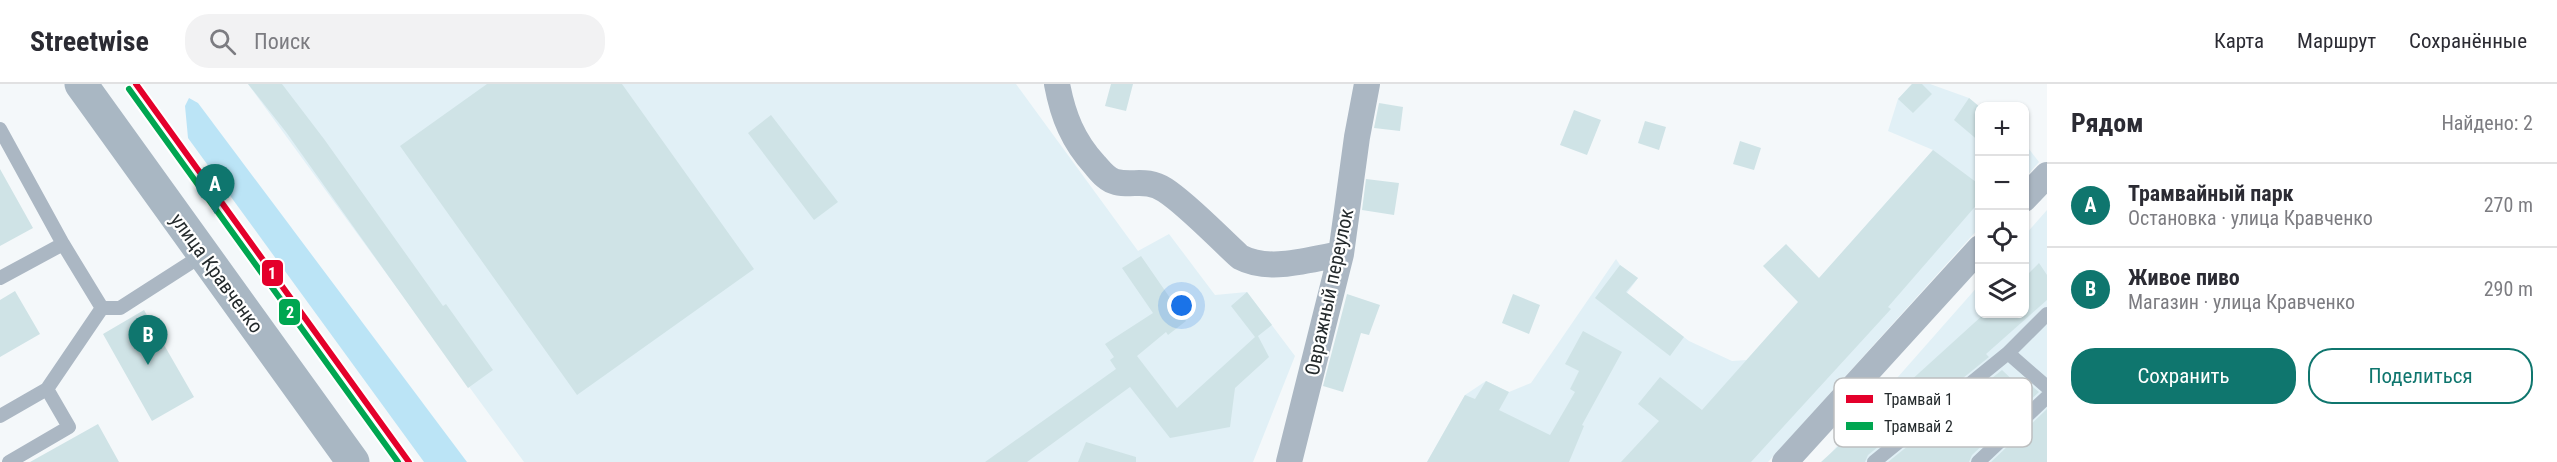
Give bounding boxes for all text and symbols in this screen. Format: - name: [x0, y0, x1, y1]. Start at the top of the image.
- search box: [185, 14, 605, 68]
- text: Streetwise: [30, 25, 149, 58]
- icon: search: [206, 25, 239, 58]
- text: Поиск: [254, 29, 311, 54]
- text: Карта: [2214, 29, 2264, 53]
- text: Маршрут: [2297, 29, 2376, 53]
- text: Сохранённые: [2409, 29, 2527, 53]
- map controls: [1975, 102, 2029, 318]
- button: +: [1975, 102, 2029, 156]
- text: Рядом: [2071, 108, 2143, 138]
- text: Найдено: 2: [2441, 111, 2533, 135]
- button: −: [1975, 156, 2029, 210]
- pin: A: [196, 164, 234, 214]
- text: Трамвайный парк: [2128, 181, 2294, 206]
- text: A: [2085, 193, 2096, 217]
- text: 270 m: [2484, 193, 2533, 217]
- street label: Овражный переулок: [1300, 206, 1358, 378]
- text: Остановка · улица Кравченко: [2128, 206, 2373, 230]
- street label: улица Кравченко: [166, 208, 268, 338]
- button: locate: [1975, 210, 2029, 264]
- line badge: 1: [261, 259, 284, 287]
- text: 1: [268, 264, 276, 283]
- button: layers: [1975, 264, 2029, 318]
- text: Живое пиво: [2128, 265, 2240, 290]
- text: B: [2085, 277, 2096, 301]
- text: 290 m: [2484, 277, 2533, 301]
- text: Магазин · улица Кравченко: [2128, 290, 2355, 314]
- your location: [1167, 291, 1196, 320]
- line badge: 2: [278, 298, 301, 326]
- text: 2: [286, 303, 294, 322]
- pin: B: [128, 316, 168, 365]
- button: Сохранить: [2071, 348, 2296, 404]
- button: Поделиться: [2308, 348, 2533, 404]
- legend: [1834, 378, 2032, 447]
- text: Трамвай 1: [1884, 390, 1953, 409]
- text: Трамвай 2: [1884, 417, 1953, 436]

